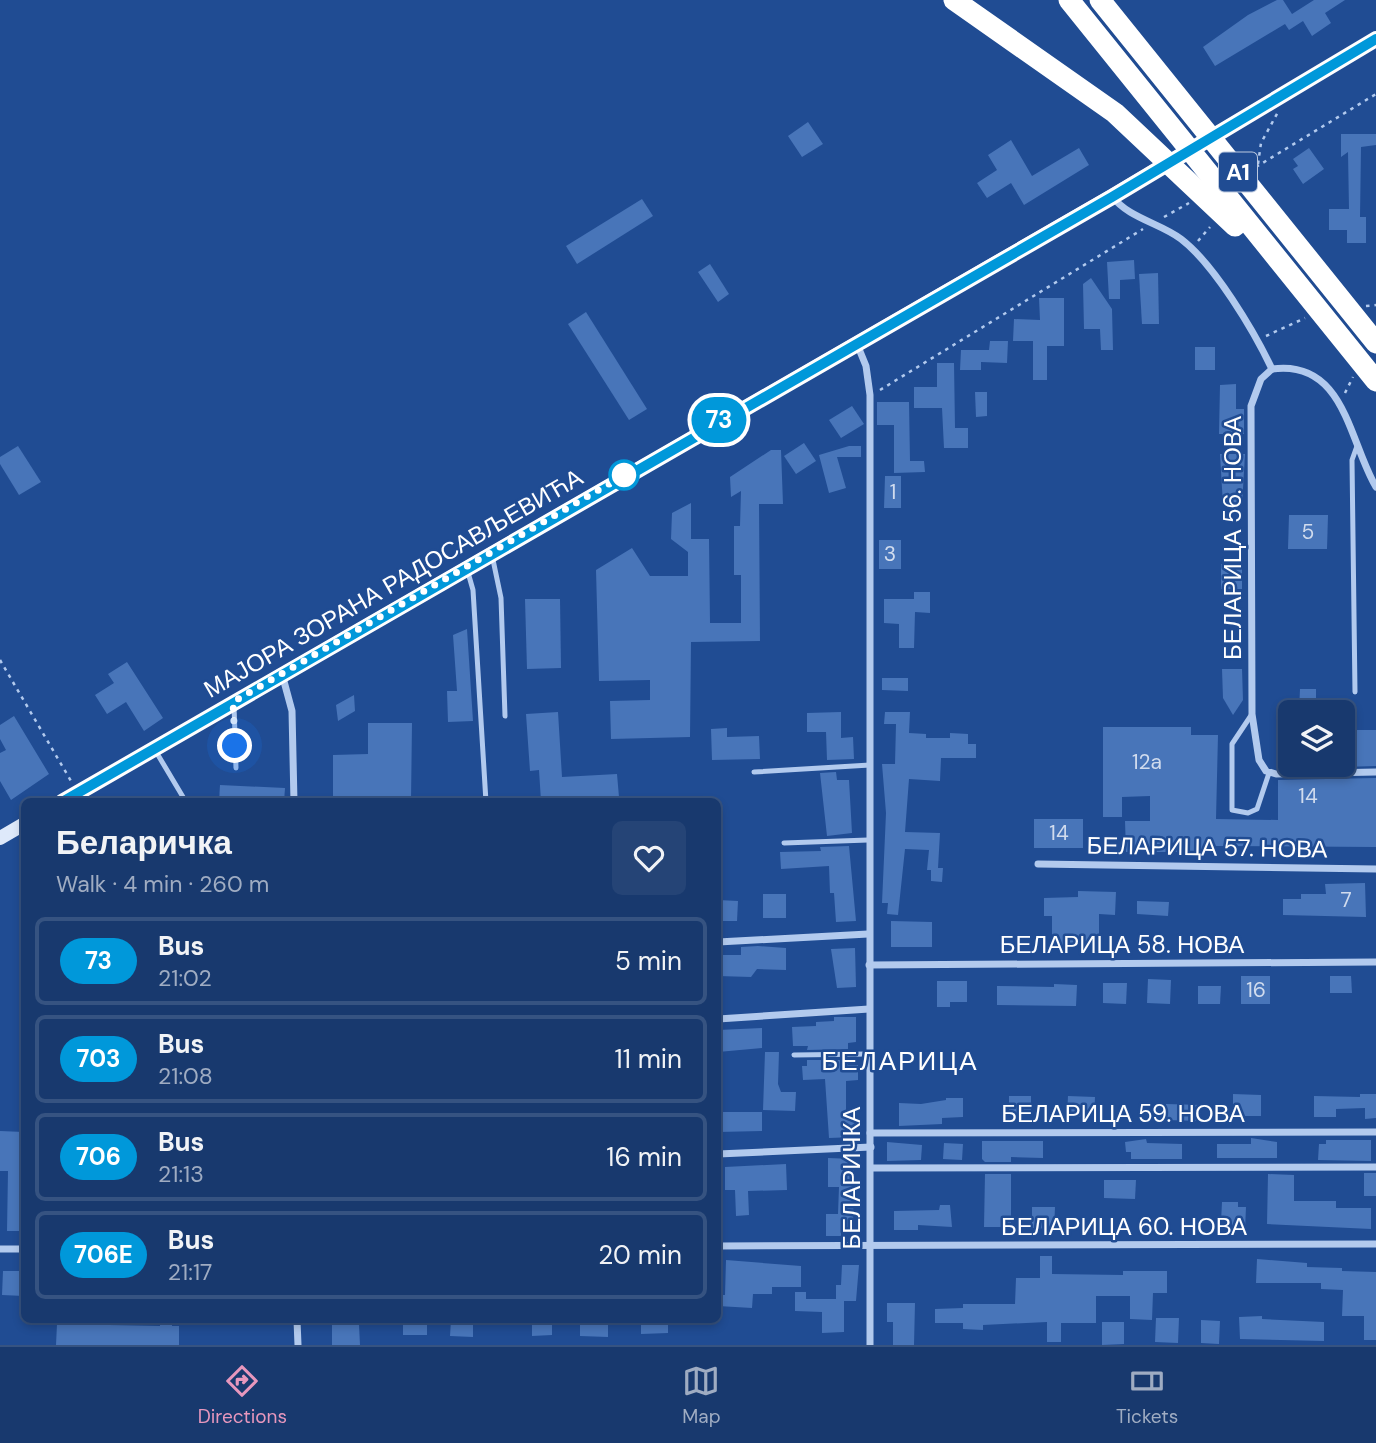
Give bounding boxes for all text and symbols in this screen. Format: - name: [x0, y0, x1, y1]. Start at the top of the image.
- road number: A1: [1219, 153, 1257, 192]
- line badge: 73: [688, 397, 750, 443]
- text: 73: [705, 404, 733, 435]
- street label: БЕЛАРИЦА 56. НОВА: [1217, 416, 1248, 660]
- unlabelled marker: [609, 460, 639, 490]
- street label: МАЈОРА ЗОРАНА РАДОСАВЉЕВИЋА: [198, 461, 588, 705]
- house number: 1: [890, 478, 896, 506]
- house number: 5: [1302, 518, 1314, 546]
- house number: 3: [884, 540, 896, 568]
- map controls: [1278, 700, 1355, 777]
- button: layers: [1278, 700, 1355, 777]
- your location: [217, 728, 252, 763]
- house number: 12a: [1132, 748, 1162, 776]
- house number: 14: [1298, 782, 1318, 810]
- house number: 14: [1049, 819, 1069, 847]
- text: Беларичка: [56, 821, 232, 864]
- button: heart: [612, 821, 686, 895]
- street label: БЕЛАРИЦА 57. НОВА: [1086, 829, 1328, 865]
- text: Walk · 4 min · 260 m: [56, 869, 269, 899]
- house number: 7: [1340, 886, 1352, 914]
- text: Bus: [158, 929, 204, 963]
- street label: БЕЛАРИЦА 58. НОВА: [1000, 929, 1244, 960]
- text: 5 min: [615, 944, 682, 978]
- text: 73: [85, 945, 112, 976]
- text: 21:02: [158, 963, 212, 993]
- house number: 16: [1246, 976, 1266, 1004]
- text: Bus: [158, 1027, 204, 1061]
- text: 11 min: [615, 1042, 682, 1076]
- text: 703: [76, 1043, 121, 1074]
- district label: БЕЛАРИЦА: [821, 1044, 979, 1078]
- text: 21:08: [158, 1061, 213, 1091]
- street label: БЕЛАРИЦА 59. НОВА: [1001, 1098, 1245, 1129]
- street label: БЕЛАРИЧКА: [836, 1107, 867, 1249]
- text: Bus: [158, 1125, 204, 1159]
- text: 16 min: [606, 1140, 682, 1174]
- text: 706: [76, 1141, 121, 1172]
- text: 21:13: [158, 1159, 204, 1189]
- street label: БЕЛАРИЦА 60. НОВА: [1001, 1211, 1247, 1242]
- text: Bus: [168, 1223, 214, 1257]
- text: 20 min: [598, 1238, 682, 1272]
- text: 706E: [74, 1239, 133, 1270]
- text: 21:17: [168, 1257, 212, 1287]
- tab: Directions: [198, 1362, 287, 1429]
- tab: Map: [682, 1362, 721, 1429]
- tab: Tickets: [1116, 1362, 1178, 1429]

